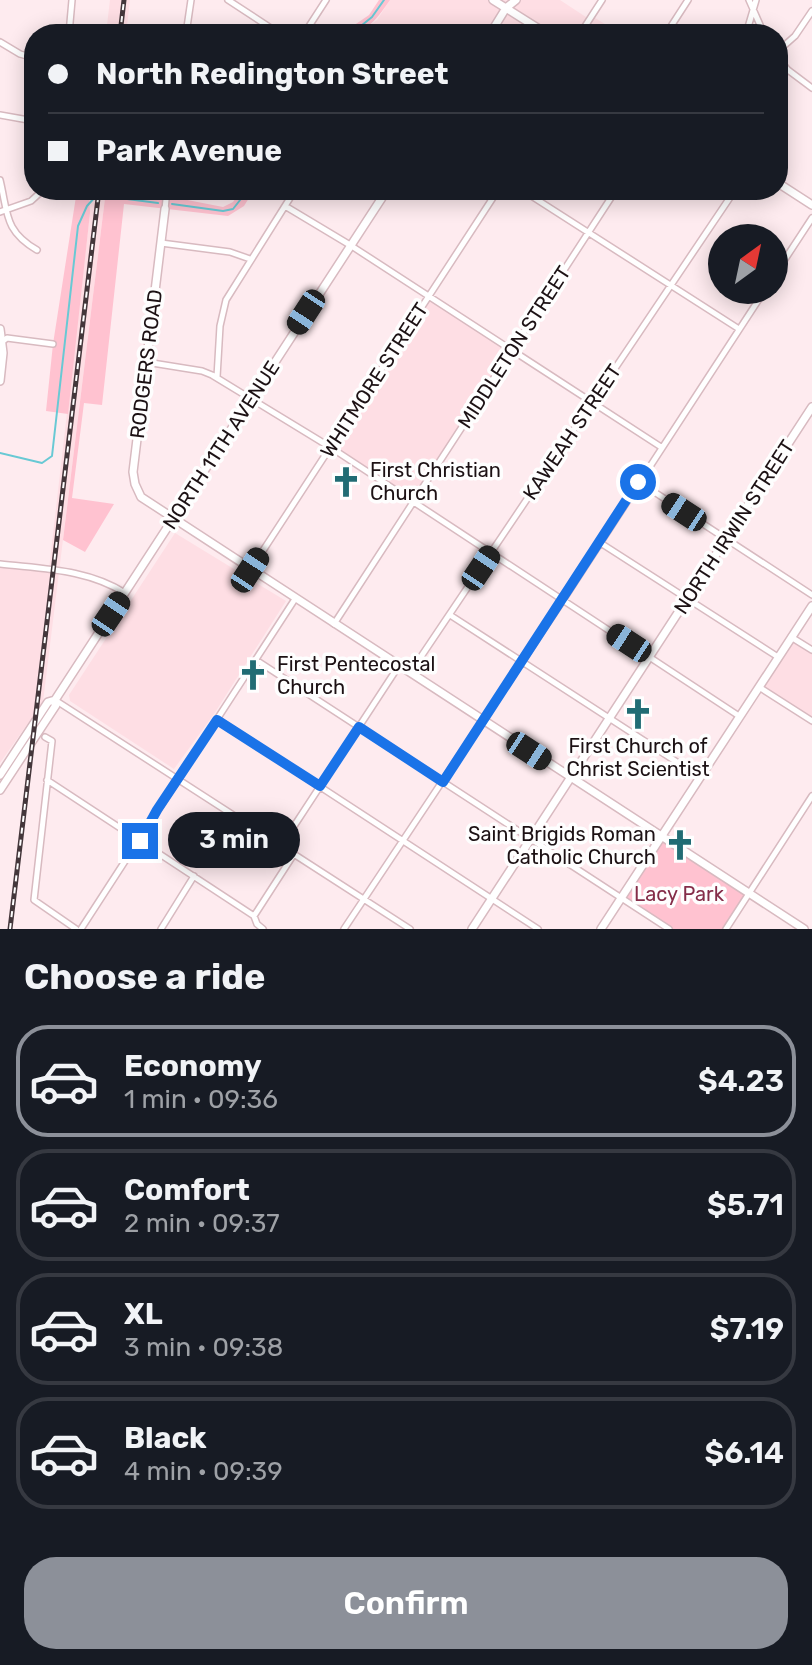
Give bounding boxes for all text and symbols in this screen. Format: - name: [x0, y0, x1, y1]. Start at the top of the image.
- text: North Redington Street: [96, 56, 449, 92]
- text: Park Avenue: [96, 133, 282, 169]
- north arrow: [708, 224, 788, 304]
- map controls: [708, 224, 788, 304]
- street label: MIDDLETON STREET: [453, 261, 576, 433]
- car: [283, 285, 329, 339]
- street label: RODGERS ROAD: [125, 288, 167, 440]
- street label: WHITMORE STREET: [315, 298, 433, 462]
- street label: NORTH 11TH AVENUE: [158, 356, 284, 534]
- street label: KAWEAH STREET: [518, 359, 626, 504]
- street label: NORTH IRWIN STREET: [669, 435, 799, 618]
- place label: First Christian Church: [370, 458, 501, 505]
- route start: [620, 464, 656, 500]
- church icon: First Christian Church: [329, 465, 363, 499]
- car: [657, 489, 711, 535]
- car: [458, 541, 504, 595]
- car: [227, 543, 273, 597]
- car: [88, 587, 134, 641]
- car: [602, 620, 656, 666]
- place label: First Pentecostal Church: [277, 652, 435, 699]
- church icon: First Pentecostal Church: [236, 658, 270, 692]
- church icon: First Church of Christ Scientist: [621, 697, 655, 731]
- car: [502, 728, 556, 774]
- place label: First Church of Christ Scientist: [566, 734, 710, 781]
- callout: 3 min: [168, 813, 300, 869]
- place label: Saint Brigids Roman Catholic Church: [468, 822, 656, 869]
- route end: [122, 823, 158, 859]
- text: 3 min: [199, 824, 269, 855]
- church icon: Saint Brigids Roman Catholic Church: [663, 828, 697, 862]
- park label: Lacy Park: [634, 882, 725, 906]
- text: Choose a ride: [24, 955, 265, 998]
- icon: car: [28, 1045, 100, 1117]
- text: Economy: [124, 1048, 262, 1084]
- text: $4.23: [698, 1063, 784, 1099]
- text: 1 min · 09:36: [124, 1084, 278, 1115]
- icon: car: [28, 1169, 100, 1241]
- text: Comfort: [124, 1172, 250, 1208]
- text: $5.71: [707, 1187, 784, 1223]
- text: 2 min · 09:37: [124, 1208, 280, 1239]
- icon: car: [28, 1293, 100, 1365]
- text: XL: [124, 1296, 163, 1332]
- text: $7.19: [710, 1311, 784, 1347]
- text: 3 min · 09:38: [124, 1332, 283, 1363]
- icon: car: [28, 1417, 100, 1489]
- text: Black: [124, 1420, 207, 1456]
- text: $6.14: [705, 1435, 784, 1471]
- text: 4 min · 09:39: [124, 1456, 283, 1487]
- button: Confirm: [24, 1557, 788, 1649]

